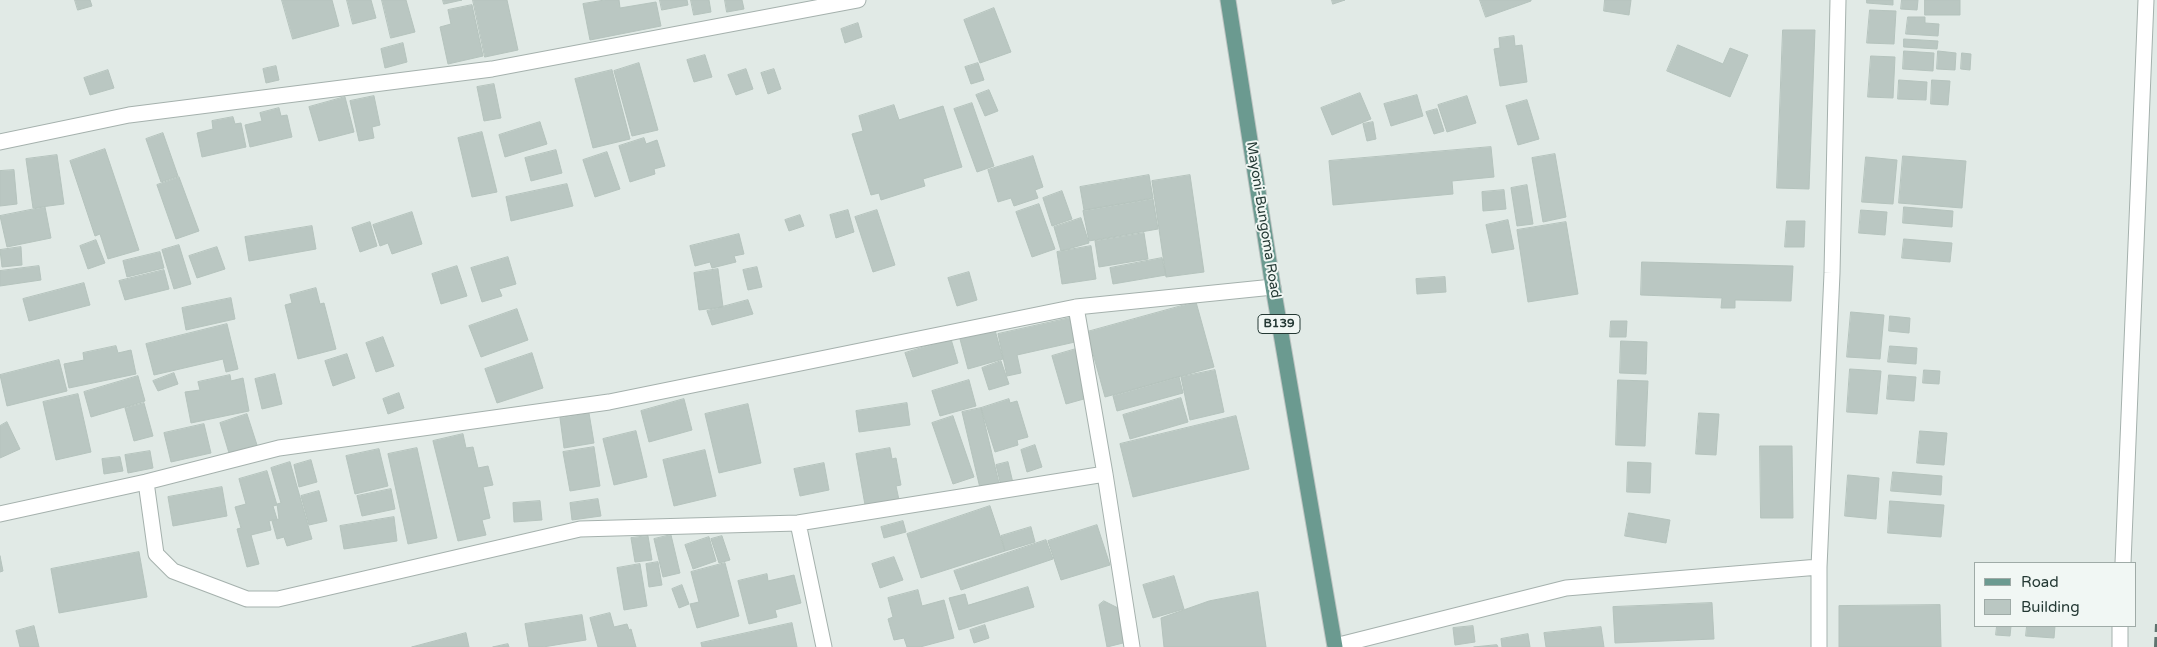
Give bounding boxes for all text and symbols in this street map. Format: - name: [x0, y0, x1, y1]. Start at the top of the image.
- street label: Mayoni-Bungoma Road: [1242, 140, 1284, 300]
- road number: B139: [1258, 314, 1300, 334]
- legend: [1974, 562, 2137, 627]
- text: Road: [2021, 573, 2059, 591]
- text: Building: [2021, 598, 2080, 616]

